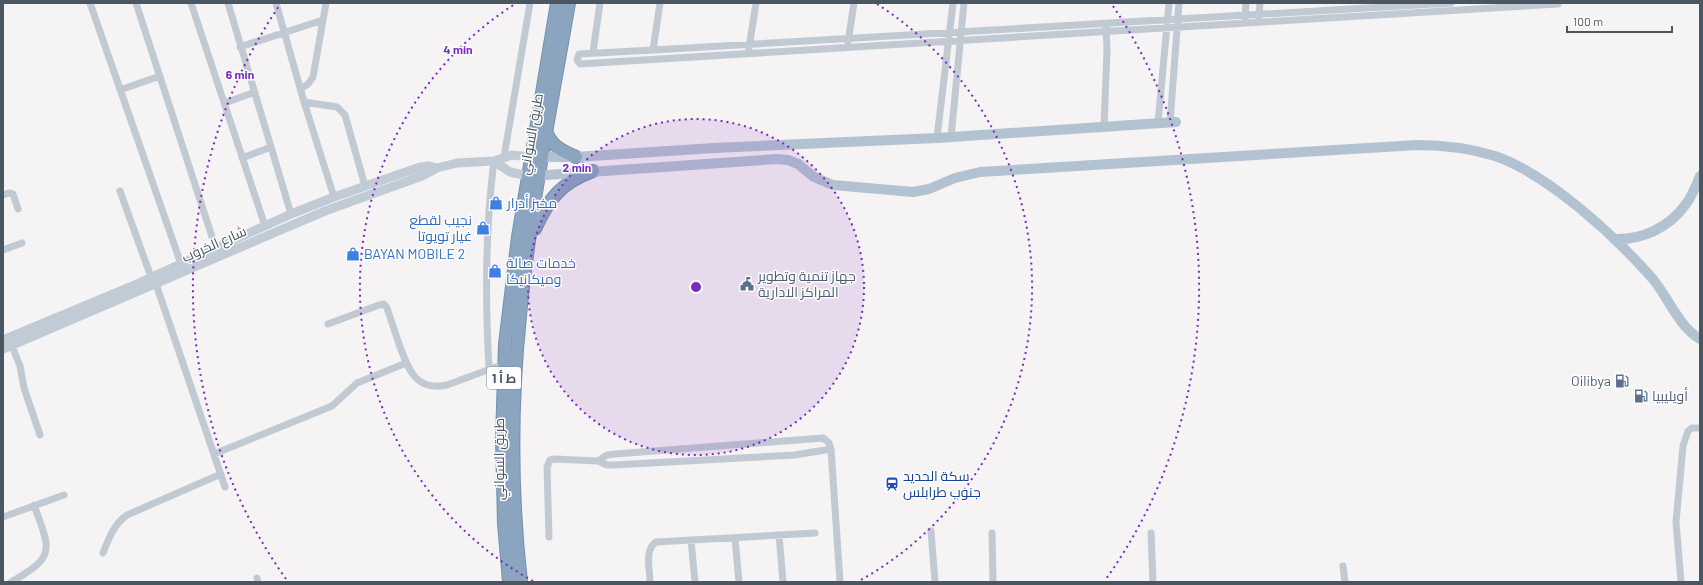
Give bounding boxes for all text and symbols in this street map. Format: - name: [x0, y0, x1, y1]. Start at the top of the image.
- scale bar: [1567, 8, 1672, 34]
- text: 100 m: [1573, 14, 1603, 28]
- text: 4 min: [443, 42, 473, 56]
- text: 6 min: [226, 67, 254, 81]
- street label: طريق السواني: [515, 92, 550, 177]
- text: 2 min: [563, 160, 591, 174]
- place label: مخبز أدرار: [506, 194, 557, 211]
- shop icon: مخبز أدرار: [488, 195, 504, 211]
- place label: نجيب لقطع غيار تويوتا: [409, 211, 472, 244]
- shop icon: نجيب لقطع غيار تويوتا: [475, 220, 491, 236]
- street label: شارع الخروب: [179, 222, 249, 266]
- place label: BAYAN MOBILE 2: [364, 245, 465, 262]
- shop icon: BAYAN MOBILE 2: [345, 246, 361, 262]
- place label: خدمات صالة وميكانيكا: [506, 254, 576, 287]
- shop icon: خدمات صالة وميكانيكا: [487, 263, 503, 279]
- place label: جهاز تنمية وتطوير المراكز الادارية: [757, 267, 856, 300]
- public building icon: جهاز تنمية وتطوير المراكز الادارية: [739, 276, 755, 292]
- centre of rings: [689, 280, 703, 294]
- road number: ط أ 1: [487, 367, 521, 389]
- place label: Oilibya: [1571, 372, 1611, 389]
- fuel station icon: Oilibya: [1614, 373, 1630, 389]
- place label: أويليبيا: [1652, 387, 1688, 404]
- fuel station icon: أويليبيا: [1633, 388, 1649, 404]
- street label: طريق السواني: [490, 418, 511, 500]
- place label: سكة الحديد جنوب طرابلس: [903, 467, 981, 500]
- station icon: سكة الحديد جنوب طرابلس: [884, 476, 900, 492]

